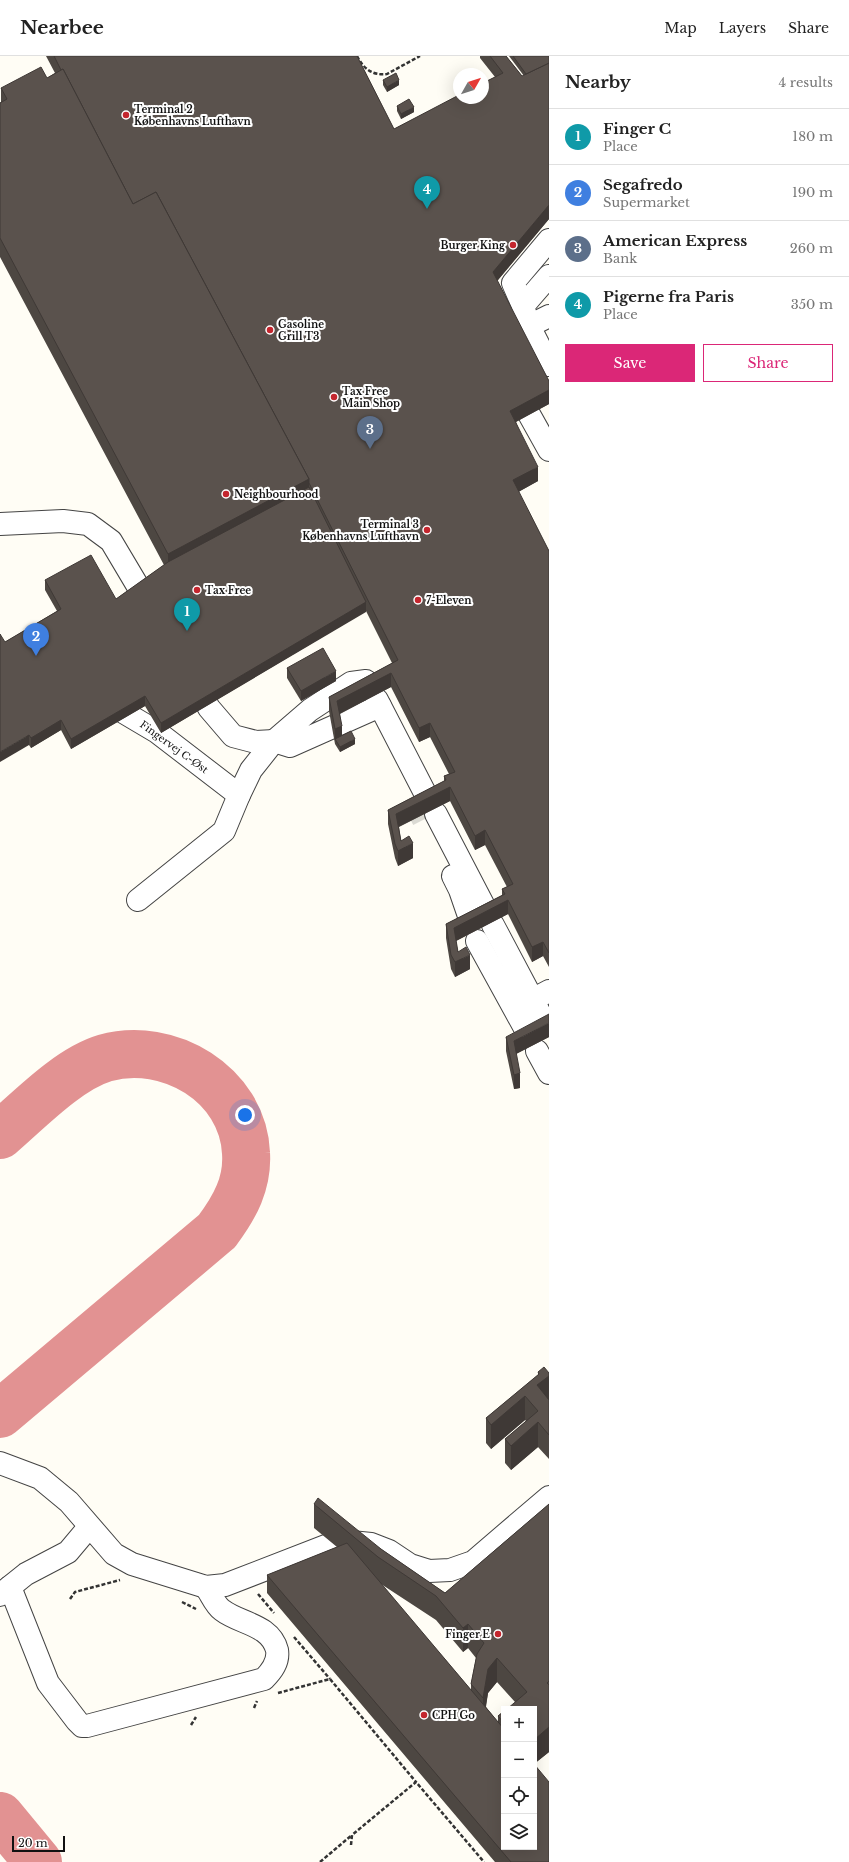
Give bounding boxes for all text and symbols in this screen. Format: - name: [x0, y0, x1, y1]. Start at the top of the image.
- text: Nearbee: [20, 16, 104, 39]
- text: Map: [664, 19, 697, 37]
- text: Layers: [719, 19, 766, 37]
- text: Share: [788, 19, 829, 37]
- north arrow: [453, 68, 489, 104]
- text: Nearby: [565, 72, 631, 93]
- text: 4 results: [779, 74, 833, 91]
- place label: Terminal 2 Københavns Lufthavn: [134, 103, 252, 128]
- marker: Terminal 2 Københavns Lufthavn: [121, 110, 131, 120]
- text: Finger C: [603, 119, 671, 138]
- text: 1: [575, 128, 581, 145]
- text: 180 m: [792, 128, 833, 145]
- text: Place: [603, 138, 638, 155]
- text: Segafredo: [603, 175, 683, 194]
- pin: 4: [414, 176, 440, 209]
- text: 2: [574, 184, 582, 201]
- text: 190 m: [792, 184, 833, 201]
- text: Supermarket: [603, 194, 690, 211]
- text: American Express: [603, 231, 747, 250]
- place label: Burger King: [440, 239, 506, 252]
- marker: Burger King: [508, 240, 518, 250]
- text: 3: [574, 240, 582, 257]
- text: 260 m: [790, 240, 833, 257]
- text: Bank: [603, 250, 637, 267]
- text: Pigerne fra Paris: [603, 287, 734, 306]
- text: 4: [574, 296, 582, 313]
- text: 350 m: [791, 296, 833, 313]
- text: Place: [603, 306, 638, 323]
- place label: Gasoline Grill T3: [278, 318, 324, 343]
- marker: Gasoline Grill T3: [265, 325, 275, 335]
- button: Save: [565, 344, 695, 382]
- button: Share: [703, 344, 833, 382]
- place label: Tax Free Main Shop: [342, 385, 400, 410]
- marker: Tax Free Main Shop: [329, 392, 339, 402]
- pin: 3: [357, 416, 383, 449]
- place label: Neighbourhood: [234, 488, 319, 501]
- marker: Neighbourhood: [221, 489, 231, 499]
- place label: Terminal 3 Københavns Lufthavn: [302, 518, 420, 543]
- marker: Terminal 3 Københavns Lufthavn: [422, 525, 432, 535]
- place label: Tax Free: [205, 584, 251, 597]
- marker: Tax Free: [192, 585, 202, 595]
- place label: 7-Eleven: [426, 594, 472, 607]
- marker: 7-Eleven: [413, 595, 423, 605]
- pin: 1: [174, 598, 200, 631]
- pin: 2: [23, 623, 49, 656]
- street label: Fingervej C-Øst: [137, 718, 211, 776]
- your location: [235, 1105, 255, 1125]
- place label: Finger E: [445, 1628, 490, 1641]
- marker: Finger E: [493, 1629, 503, 1639]
- map controls: [501, 1706, 537, 1850]
- button: +: [501, 1706, 537, 1742]
- place label: CPH Go: [432, 1709, 475, 1722]
- marker: CPH Go: [419, 1710, 429, 1720]
- button: −: [501, 1742, 537, 1778]
- button: locate: [501, 1778, 537, 1814]
- button: layers: [501, 1814, 537, 1850]
- scale bar: [12, 1834, 65, 1853]
- text: 20 m: [18, 1836, 48, 1850]

